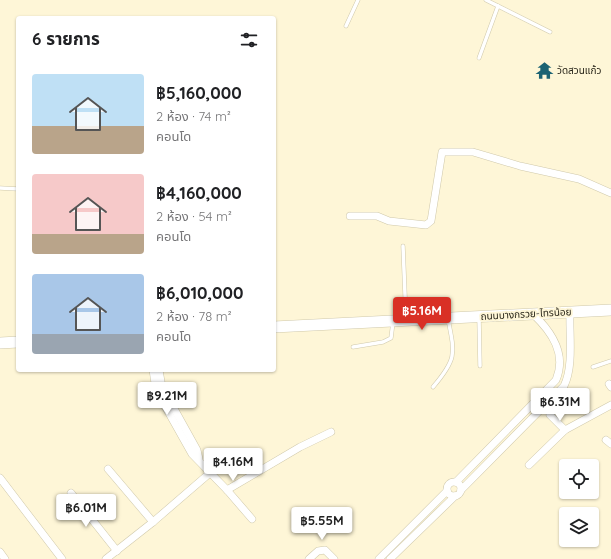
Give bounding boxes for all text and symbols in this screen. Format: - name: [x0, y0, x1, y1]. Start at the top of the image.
- text: 6 รายการ: [32, 28, 100, 49]
- icon: filters: [238, 29, 260, 51]
- temple icon: วัดสวนแก้ว: [534, 60, 554, 80]
- place label: วัดสวนแก้ว: [557, 64, 602, 77]
- text: ฿5,160,000: [156, 82, 242, 103]
- icon: home: [64, 90, 112, 138]
- text: 2 ห้อง · 74 m²: [156, 108, 231, 124]
- text: คอนโด: [156, 128, 191, 144]
- text: ฿4,160,000: [156, 182, 242, 203]
- icon: home: [64, 190, 112, 238]
- text: 2 ห้อง · 54 m²: [156, 208, 232, 224]
- text: คอนโด: [156, 228, 191, 244]
- text: ฿6,010,000: [156, 282, 243, 303]
- icon: home: [64, 290, 112, 338]
- pin: ฿5.16M: [389, 297, 455, 331]
- text: ฿5.16M: [402, 302, 442, 318]
- street label: ถนนบางกรวย-ไทรน้อย: [480, 305, 572, 323]
- text: 2 ห้อง · 78 m²: [156, 308, 232, 324]
- text: คอนโด: [156, 328, 191, 344]
- pin: ฿9.21M: [134, 382, 200, 416]
- text: ฿9.21M: [147, 387, 187, 403]
- pin: ฿6.31M: [527, 388, 593, 422]
- text: ฿6.31M: [540, 393, 580, 409]
- pin: ฿4.16M: [200, 448, 266, 482]
- text: ฿4.16M: [213, 453, 253, 469]
- map controls: [559, 459, 599, 547]
- button: locate: [559, 459, 599, 499]
- pin: ฿6.01M: [53, 494, 119, 528]
- text: ฿6.01M: [65, 499, 107, 515]
- pin: ฿5.55M: [289, 507, 355, 541]
- button: layers: [559, 507, 599, 547]
- text: ฿5.55M: [300, 512, 344, 528]

